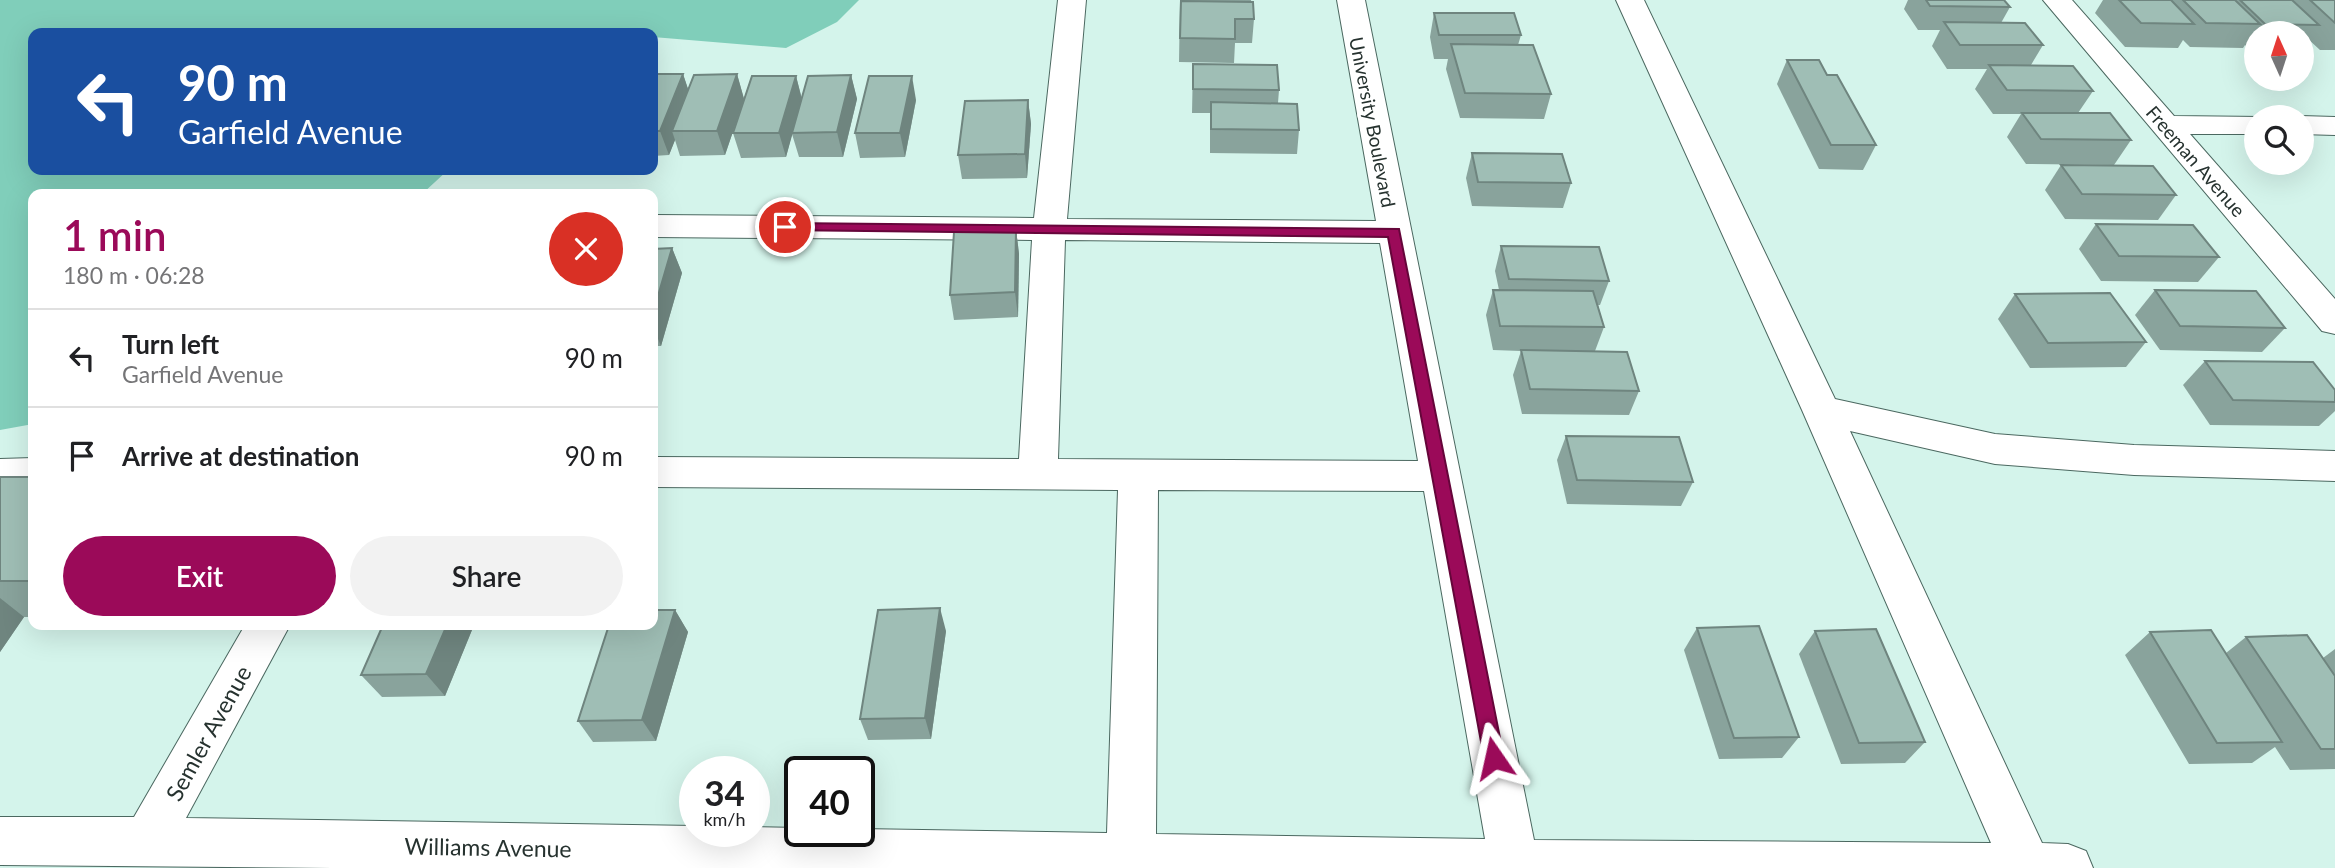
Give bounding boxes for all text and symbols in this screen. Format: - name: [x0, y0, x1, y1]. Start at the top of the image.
- north arrow: [2244, 21, 2314, 91]
- map controls: [2244, 21, 2314, 175]
- street label: University Boulevard: [1345, 35, 1401, 209]
- text: 90 m: [178, 53, 288, 111]
- icon: left: [63, 56, 154, 147]
- street label: Freeman Avenue: [2142, 101, 2250, 221]
- button: search: [2244, 105, 2314, 175]
- text: Garfield Avenue: [178, 112, 403, 151]
- pin: [755, 197, 815, 257]
- icon: arrive: [766, 208, 804, 246]
- text: 1 min: [63, 210, 167, 260]
- button: close: [549, 212, 623, 286]
- text: 180 m · 06:28: [63, 261, 205, 289]
- text: Turn left: [122, 328, 219, 360]
- icon: left: [63, 339, 101, 377]
- text: 90 m: [565, 342, 623, 374]
- text: Garfield Avenue: [122, 360, 283, 388]
- icon: arrive: [63, 437, 101, 475]
- text: Arrive at destination: [122, 440, 359, 472]
- text: 90 m: [565, 440, 623, 472]
- button: Exit: [63, 536, 336, 616]
- button: Share: [350, 536, 623, 616]
- street label: Semler Avenue: [159, 661, 257, 805]
- position arrow: [1457, 721, 1531, 795]
- speed limit sign: 40: [784, 756, 875, 847]
- text: 34: [704, 771, 745, 813]
- text: km/h: [703, 808, 746, 830]
- street label: Williams Avenue: [404, 832, 572, 862]

